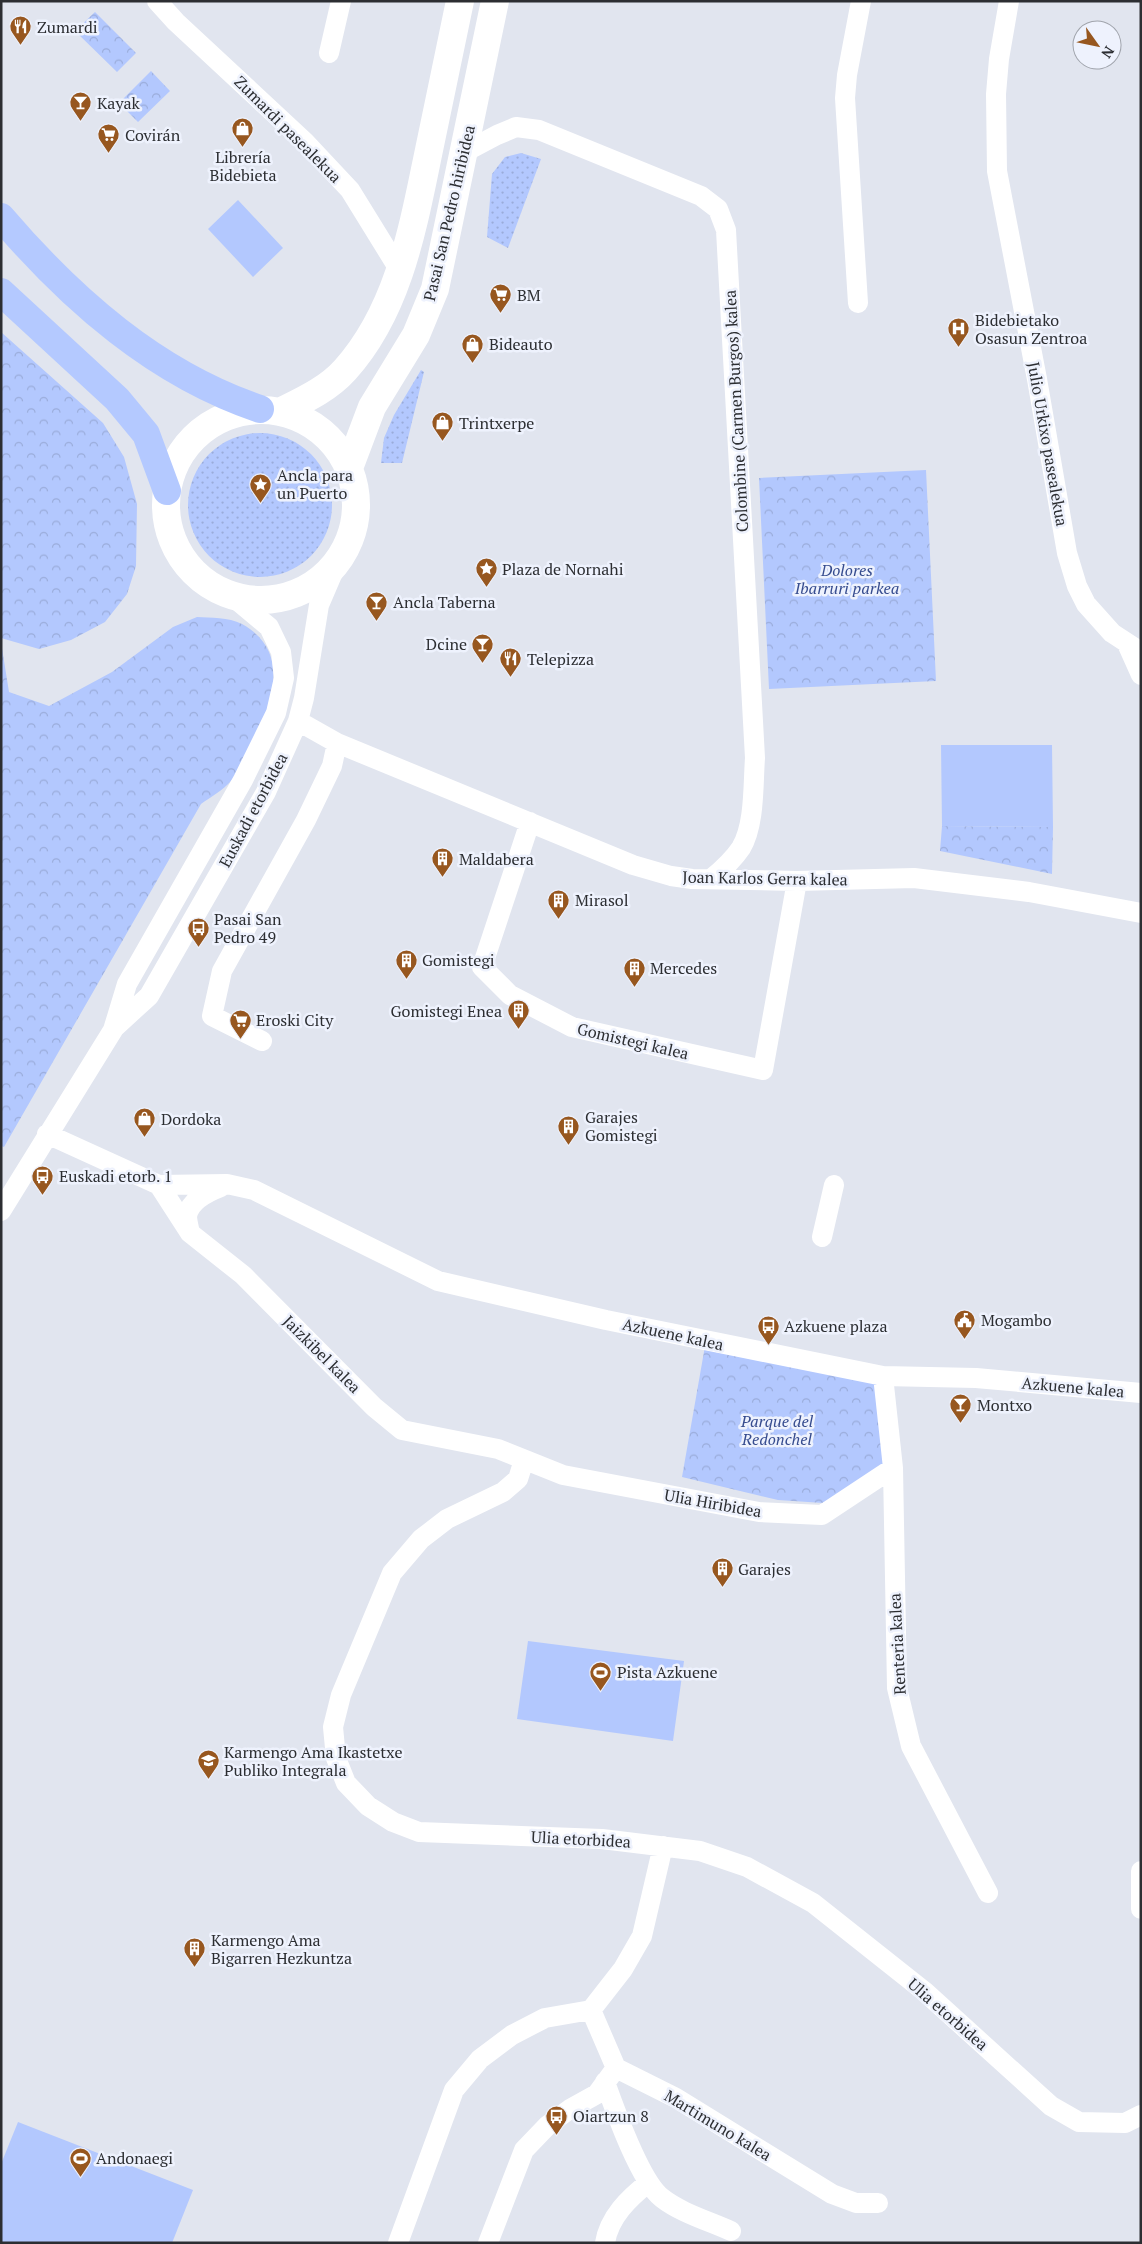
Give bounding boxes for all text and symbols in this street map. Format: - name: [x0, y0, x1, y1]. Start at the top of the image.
- restaurant icon: Zumardi: [9, 15, 33, 46]
- place label: Zumardi: [37, 16, 98, 38]
- north arrow: [1072, 20, 1122, 70]
- text: N: [1097, 43, 1119, 62]
- street label: Zumardi pasealekua: [230, 71, 346, 187]
- bar icon: Kayak: [69, 91, 93, 122]
- place label: Kayak: [97, 92, 141, 114]
- shop icon: Librería Bidebieta: [231, 116, 255, 147]
- supermarket icon: Covirán: [97, 123, 121, 154]
- street label: Pasai San Pedro hiribidea: [418, 123, 480, 303]
- place label: Covirán: [125, 124, 181, 146]
- place label: Librería Bidebieta: [209, 146, 277, 186]
- supermarket icon: BM: [489, 283, 513, 314]
- place label: BM: [517, 284, 541, 306]
- street label: Colombine (Carmen Burgos) kalea: [719, 289, 753, 533]
- place label: Bidebietako Osasun Zentroa: [975, 309, 1087, 349]
- hospital icon: Bidebietako Osasun Zentroa: [947, 317, 971, 348]
- shop icon: Bideauto: [461, 332, 485, 363]
- place label: Bideauto: [489, 333, 553, 355]
- street label: Julio Urkixo pasealekua: [1023, 360, 1073, 528]
- shop icon: Trintxerpe: [431, 411, 455, 442]
- place label: Trintxerpe: [459, 412, 534, 434]
- place label: Ancla para un Puerto: [277, 464, 353, 504]
- place icon: Ancla para un Puerto: [249, 472, 273, 503]
- place icon: Plaza de Nornahi: [474, 557, 498, 588]
- place label: Plaza de Nornahi: [502, 558, 624, 580]
- park label: Dolores Ibarruri parkea: [794, 559, 899, 599]
- bar icon: Ancla Taberna: [365, 590, 389, 621]
- place label: Ancla Taberna: [393, 591, 496, 613]
- bar icon: Dcine: [471, 632, 495, 663]
- place label: Dcine: [426, 633, 467, 655]
- restaurant icon: Telepizza: [499, 647, 523, 678]
- place label: Telepizza: [527, 648, 594, 670]
- street label: Euskadi etorbidea: [214, 749, 292, 871]
- building icon: Maldabera: [431, 847, 455, 878]
- place label: Maldabera: [459, 848, 534, 870]
- street label: Joan Karlos Gerra kalea: [682, 866, 848, 890]
- building icon: Mirasol: [547, 888, 571, 919]
- place label: Mirasol: [575, 889, 629, 911]
- place label: Pasai San Pedro 49: [214, 908, 282, 948]
- bus stop icon: Pasai San Pedro 49: [186, 916, 210, 947]
- building icon: Gomistegi: [394, 948, 418, 979]
- place label: Gomistegi: [422, 949, 495, 971]
- building icon: Mercedes: [622, 956, 646, 987]
- place label: Mercedes: [650, 957, 717, 979]
- building icon: Gomistegi Enea: [506, 999, 530, 1030]
- place label: Gomistegi Enea: [391, 1000, 502, 1022]
- supermarket icon: Eroski City: [228, 1008, 252, 1039]
- place label: Eroski City: [256, 1009, 334, 1031]
- street label: Gomistegi kalea: [575, 1017, 691, 1065]
- place label: Garajes Gomistegi: [585, 1106, 658, 1146]
- shop icon: Dordoka: [133, 1107, 157, 1138]
- place label: Dordoka: [161, 1108, 221, 1130]
- building icon: Garajes Gomistegi: [557, 1114, 581, 1145]
- bus stop icon: Euskadi etorb. 1: [31, 1164, 55, 1195]
- place label: Euskadi etorb. 1: [59, 1165, 172, 1187]
- public building icon: Mogambo: [953, 1308, 977, 1339]
- place label: Mogambo: [981, 1309, 1052, 1331]
- street label: Jaizkibel kalea: [278, 1310, 366, 1398]
- street label: Azkuene kalea: [620, 1313, 726, 1355]
- bus stop icon: Azkuene plaza: [756, 1314, 780, 1345]
- place label: Azkuene plaza: [784, 1315, 888, 1337]
- street label: Azkuene kalea: [1021, 1372, 1125, 1402]
- bar icon: Montxo: [949, 1393, 973, 1424]
- place label: Montxo: [977, 1394, 1032, 1416]
- park label: Parque del Redonchel: [740, 1410, 814, 1450]
- street label: Ulia Hiribidea: [663, 1484, 763, 1522]
- building icon: Garajes: [710, 1557, 734, 1588]
- place label: Garajes: [738, 1558, 791, 1580]
- street label: Renteria kalea: [883, 1593, 911, 1695]
- sports icon: Pista Azkuene: [589, 1660, 613, 1691]
- place label: Pista Azkuene: [617, 1661, 718, 1683]
- place label: Karmengo Ama Ikastetxe Publiko Integrala: [224, 1741, 402, 1781]
- school or university icon: Karmengo Ama Ikastetxe Publiko Integrala: [196, 1749, 220, 1780]
- street label: Ulia etorbidea: [531, 1825, 631, 1853]
- place label: Karmengo Ama Bigarren Hezkuntza: [211, 1929, 352, 1969]
- building icon: Karmengo Ama Bigarren Hezkuntza: [183, 1937, 207, 1968]
- street label: Ulia etorbidea: [903, 1973, 993, 2055]
- street label: Martimuno kalea: [660, 2084, 776, 2166]
- bus stop icon: Oiartzun 8: [545, 2104, 569, 2135]
- place label: Oiartzun 8: [573, 2105, 649, 2127]
- sports icon: Andonaegi: [68, 2146, 92, 2177]
- place label: Andonaegi: [96, 2147, 173, 2169]

